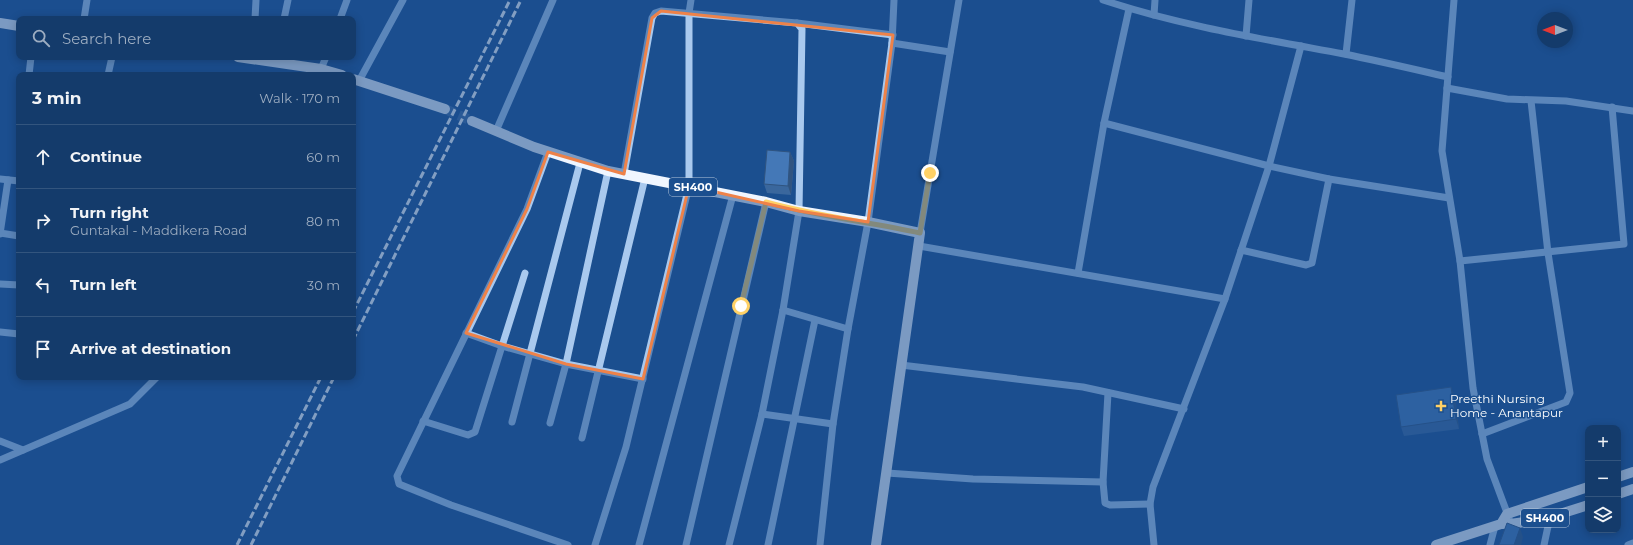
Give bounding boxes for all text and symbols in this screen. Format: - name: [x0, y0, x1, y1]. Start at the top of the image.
- north arrow: [1537, 12, 1573, 48]
- search box: [16, 16, 356, 60]
- icon: search: [30, 27, 52, 49]
- text: Search here: [62, 29, 151, 48]
- text: 3 min: [32, 88, 82, 108]
- text: Walk · 170 m: [259, 90, 340, 106]
- icon: ahead: [32, 146, 54, 168]
- text: Continue: [70, 147, 142, 166]
- text: 60 m: [306, 149, 340, 165]
- route end: [921, 164, 939, 182]
- road number: SH400: [669, 178, 717, 196]
- text: Turn right: [70, 203, 149, 222]
- icon: right: [32, 210, 54, 232]
- text: 80 m: [306, 213, 340, 229]
- text: Guntakal - Maddikera Road: [70, 222, 247, 238]
- icon: left: [32, 274, 54, 296]
- text: Turn left: [70, 275, 137, 294]
- text: 30 m: [307, 277, 340, 293]
- route start: [732, 297, 750, 315]
- icon: arrive: [32, 338, 54, 360]
- text: Arrive at destination: [70, 339, 231, 358]
- place label: Preethi Nursing Home - Anantapur: [1450, 391, 1563, 420]
- marker: Preethi Nursing Home - Anantapur: [1435, 400, 1447, 412]
- map controls: [1585, 425, 1621, 533]
- button: +: [1585, 425, 1621, 461]
- button: −: [1585, 461, 1621, 497]
- button: layers: [1585, 497, 1621, 533]
- road number: SH400: [1521, 509, 1569, 527]

